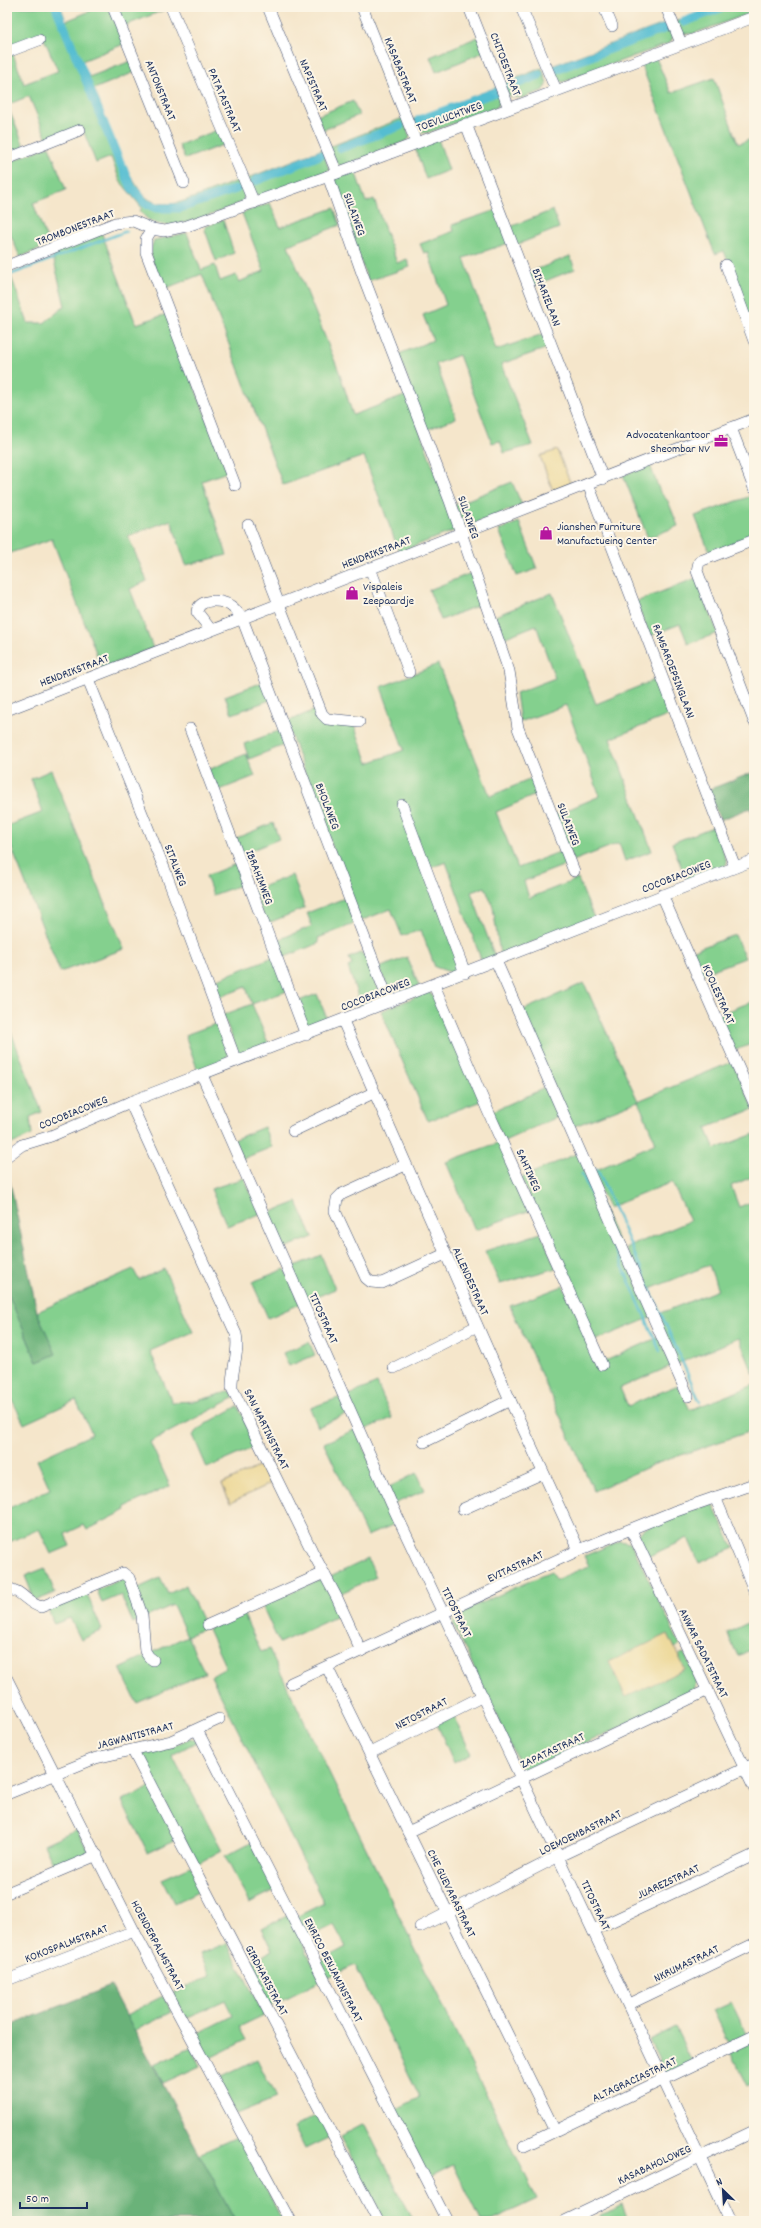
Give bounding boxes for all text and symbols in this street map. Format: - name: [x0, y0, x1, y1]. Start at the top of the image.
- street label: CHITOESTRAAT: [485, 30, 525, 99]
- street label: KASABASTRAAT: [379, 35, 421, 106]
- street label: NAPISTRAAT: [294, 57, 331, 115]
- street label: ANTONSTRAAT: [140, 58, 180, 124]
- street label: PATATASTRAAT: [202, 66, 245, 136]
- street label: TOEVLUCHTWEG: [414, 98, 485, 137]
- street label: SULAIWEG: [338, 191, 369, 238]
- street label: TROMBONESTRAAT: [34, 206, 117, 251]
- street label: BIHARIELAAN: [527, 266, 565, 329]
- place label: Advocatenkantoor Sheombar NV: [626, 427, 711, 458]
- office icon: Advocatenkantoor Sheombar NV: [713, 433, 729, 449]
- street label: SULAIWEG: [452, 494, 483, 541]
- place label: Jianshen Furniture Manufactueing Center: [557, 519, 657, 550]
- shop icon: Jianshen Furniture Manufactueing Center: [538, 525, 554, 541]
- street label: HENDRIKSTRAAT: [340, 532, 414, 574]
- place label: Vispaleis Zeepaardje: [363, 579, 414, 610]
- shop icon: Vispaleis Zeepaardje: [344, 585, 360, 601]
- street label: RAMSAROEPSINGLAAN: [647, 622, 698, 721]
- street label: HENDRIKSTRAAT: [38, 650, 112, 692]
- street label: BHOLAWEG: [310, 781, 343, 832]
- street label: SULAIWEG: [552, 801, 584, 848]
- street label: SITALWEG: [159, 842, 190, 889]
- street label: IBRAHIMWEG: [240, 848, 277, 907]
- street label: COCOBIACOWEG: [640, 856, 714, 898]
- street label: KOOLESTRAAT: [697, 962, 738, 1027]
- street label: COCOBIACOWEG: [339, 974, 413, 1016]
- street label: COCOBIACOWEG: [37, 1092, 111, 1135]
- street label: SAHTIWEG: [511, 1147, 545, 1195]
- street label: ALLENDESTRAAT: [447, 1245, 492, 1319]
- street label: TITOSTRAAT: [304, 1290, 341, 1347]
- street label: SAN MARTINSTRAAT: [239, 1386, 293, 1473]
- street label: EVITASTRAAT: [485, 1547, 547, 1588]
- street label: TITOSTRAAT: [436, 1585, 475, 1641]
- street label: ANWAR SADATSTRAAT: [674, 1606, 732, 1701]
- street label: NETOSTRAAT: [392, 1694, 451, 1735]
- street label: JAGWANTISTRAAT: [95, 1718, 176, 1755]
- street label: ZAPATASTRAAT: [518, 1729, 588, 1774]
- street label: LOEMOEMBASTRAAT: [537, 1806, 625, 1861]
- street label: CHE GUEVARASTRAAT: [422, 1847, 479, 1941]
- street label: JUAREZSTRAAT: [635, 1860, 703, 1904]
- street label: TITOSTRAAT: [576, 1878, 614, 1934]
- street label: HOENDERPALMSTRAAT: [126, 1898, 188, 1994]
- street label: ENRICO BENJAMINSTRAAT: [299, 1916, 366, 2026]
- street label: KOKOSPALMSTRAAT: [22, 1921, 111, 1968]
- street label: NKRUMASTRAAT: [651, 1941, 722, 1987]
- street label: GIRDHARISTRAAT: [240, 1942, 292, 2019]
- street label: ALTAGRACIASTRAAT: [590, 2053, 680, 2107]
- street label: KASABAHOLOWEG: [615, 2141, 694, 2190]
- north arrow: [703, 2170, 743, 2210]
- text: N: [714, 2174, 726, 2191]
- scale bar: [20, 2184, 87, 2210]
- text: 50 m: [26, 2191, 49, 2208]

